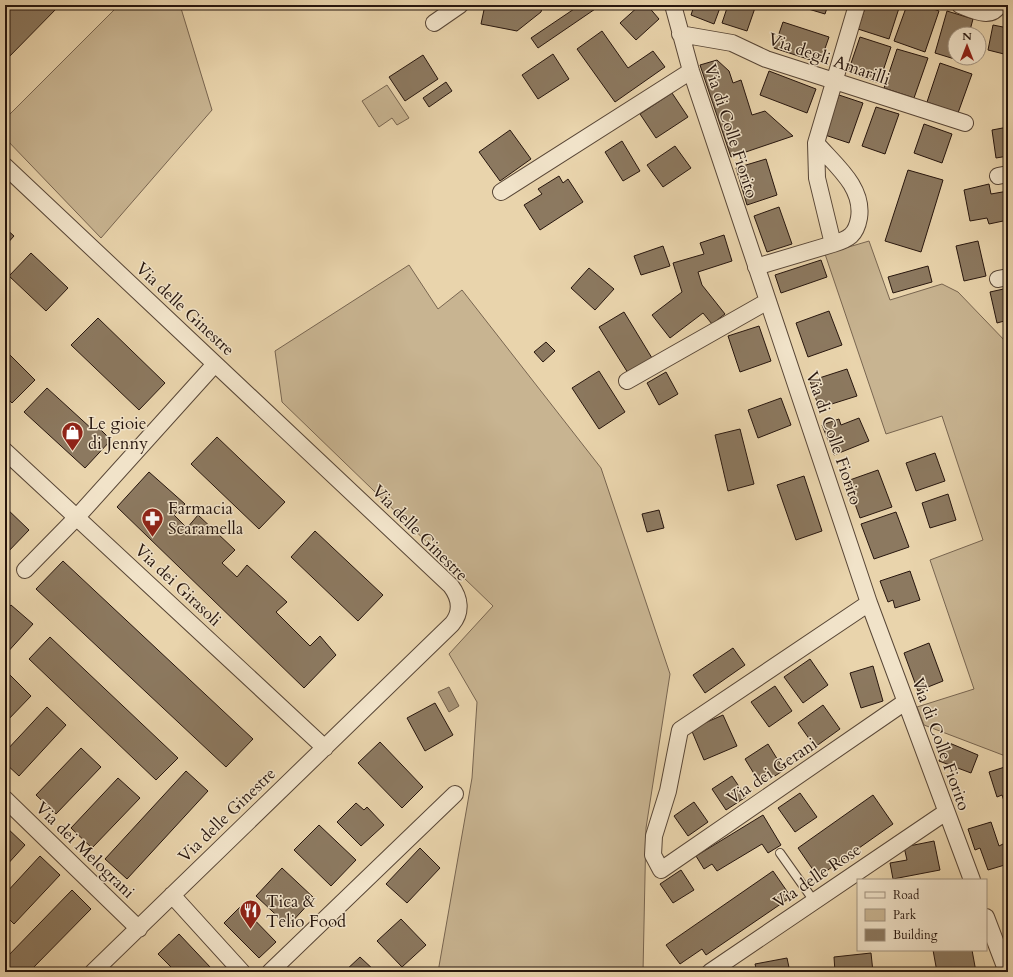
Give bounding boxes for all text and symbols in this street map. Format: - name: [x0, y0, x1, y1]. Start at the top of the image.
- north arrow: [947, 26, 987, 66]
- street label: Via degli Amarilli: [765, 27, 893, 91]
- text: N: [962, 29, 972, 44]
- street label: Via di Colle Fiorito: [698, 61, 764, 201]
- street label: Via delle Ginestre: [131, 257, 239, 361]
- street label: Via di Colle Fiorito: [800, 368, 868, 508]
- place label: Le gioie di Jenny: [88, 412, 148, 455]
- shop icon: Le gioie di Jenny: [59, 420, 85, 453]
- street label: Via delle Ginestre: [367, 480, 473, 586]
- place label: Farmacia Scaramella: [168, 497, 244, 540]
- pharmacy icon: Farmacia Scaramella: [140, 505, 166, 538]
- street label: Via dei Girasoli: [130, 539, 227, 631]
- street label: Via di Colle Fiorito: [906, 674, 976, 814]
- street label: Via dei Gerani: [722, 732, 822, 810]
- street label: Via delle Ginestre: [173, 762, 281, 868]
- street label: Via dei Melograni: [30, 797, 140, 904]
- street label: Via delle Rose: [769, 838, 865, 914]
- legend: [857, 879, 987, 951]
- text: Road: [893, 887, 920, 903]
- place label: Tica & Telio Food: [266, 890, 346, 933]
- restaurant icon: Tica & Telio Food: [238, 898, 264, 931]
- text: Park: [893, 907, 917, 923]
- text: Building: [893, 927, 938, 943]

